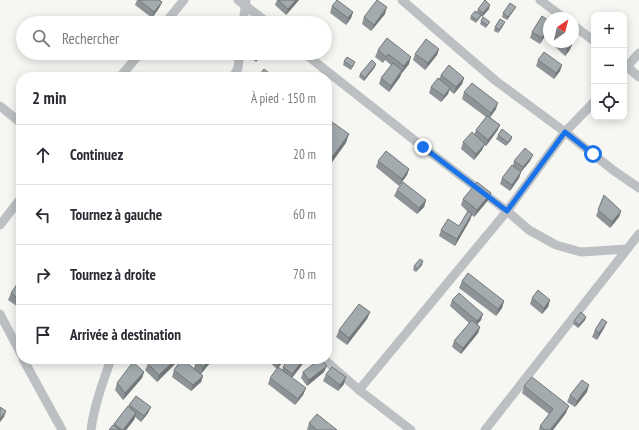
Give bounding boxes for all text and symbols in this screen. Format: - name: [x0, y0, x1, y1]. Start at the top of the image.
- north arrow: [543, 12, 579, 48]
- map controls: [591, 12, 627, 120]
- button: +: [591, 12, 627, 48]
- search box: [16, 16, 332, 60]
- icon: search: [30, 27, 52, 49]
- text: Rechercher: [62, 29, 119, 48]
- button: −: [591, 48, 627, 84]
- button: locate: [591, 84, 627, 120]
- text: 2 min: [32, 87, 66, 109]
- text: À pied · 150 m: [251, 90, 316, 107]
- route end: [414, 138, 432, 156]
- icon: ahead: [32, 144, 54, 166]
- text: Continuez: [70, 145, 123, 164]
- route start: [584, 145, 602, 163]
- text: 20 m: [293, 146, 316, 163]
- icon: left: [32, 204, 54, 226]
- text: Tournez à gauche: [70, 205, 162, 224]
- text: 60 m: [293, 206, 316, 223]
- icon: right: [32, 264, 54, 286]
- text: Tournez à droite: [70, 265, 156, 284]
- text: 70 m: [293, 266, 316, 283]
- icon: arrive: [32, 324, 54, 346]
- text: Arrivée à destination: [70, 325, 181, 344]

